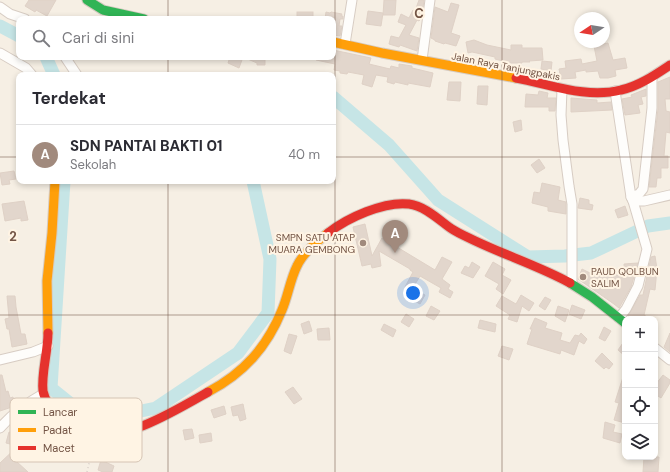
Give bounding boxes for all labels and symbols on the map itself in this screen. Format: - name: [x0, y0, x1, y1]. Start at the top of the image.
- text: C: [414, 5, 424, 22]
- north arrow: [574, 12, 610, 48]
- street label: Jalan Raya Tanjungpakis: [450, 50, 561, 83]
- pin: A: [382, 220, 408, 253]
- text: 2: [9, 228, 17, 245]
- place label: SMPN SATU ATAP MUARA GEMBONG: [269, 231, 355, 256]
- marker: SMPN SATU ATAP MUARA GEMBONG: [358, 238, 368, 248]
- place label: PAUD QOLBUN SALIM: [591, 265, 659, 290]
- marker: PAUD QOLBUN SALIM: [578, 272, 588, 282]
- your location: [403, 283, 423, 303]
- legend: [10, 398, 142, 462]
- text: Lancar: [43, 405, 77, 419]
- text: Padat: [43, 423, 72, 437]
- text: Macet: [43, 441, 75, 455]

